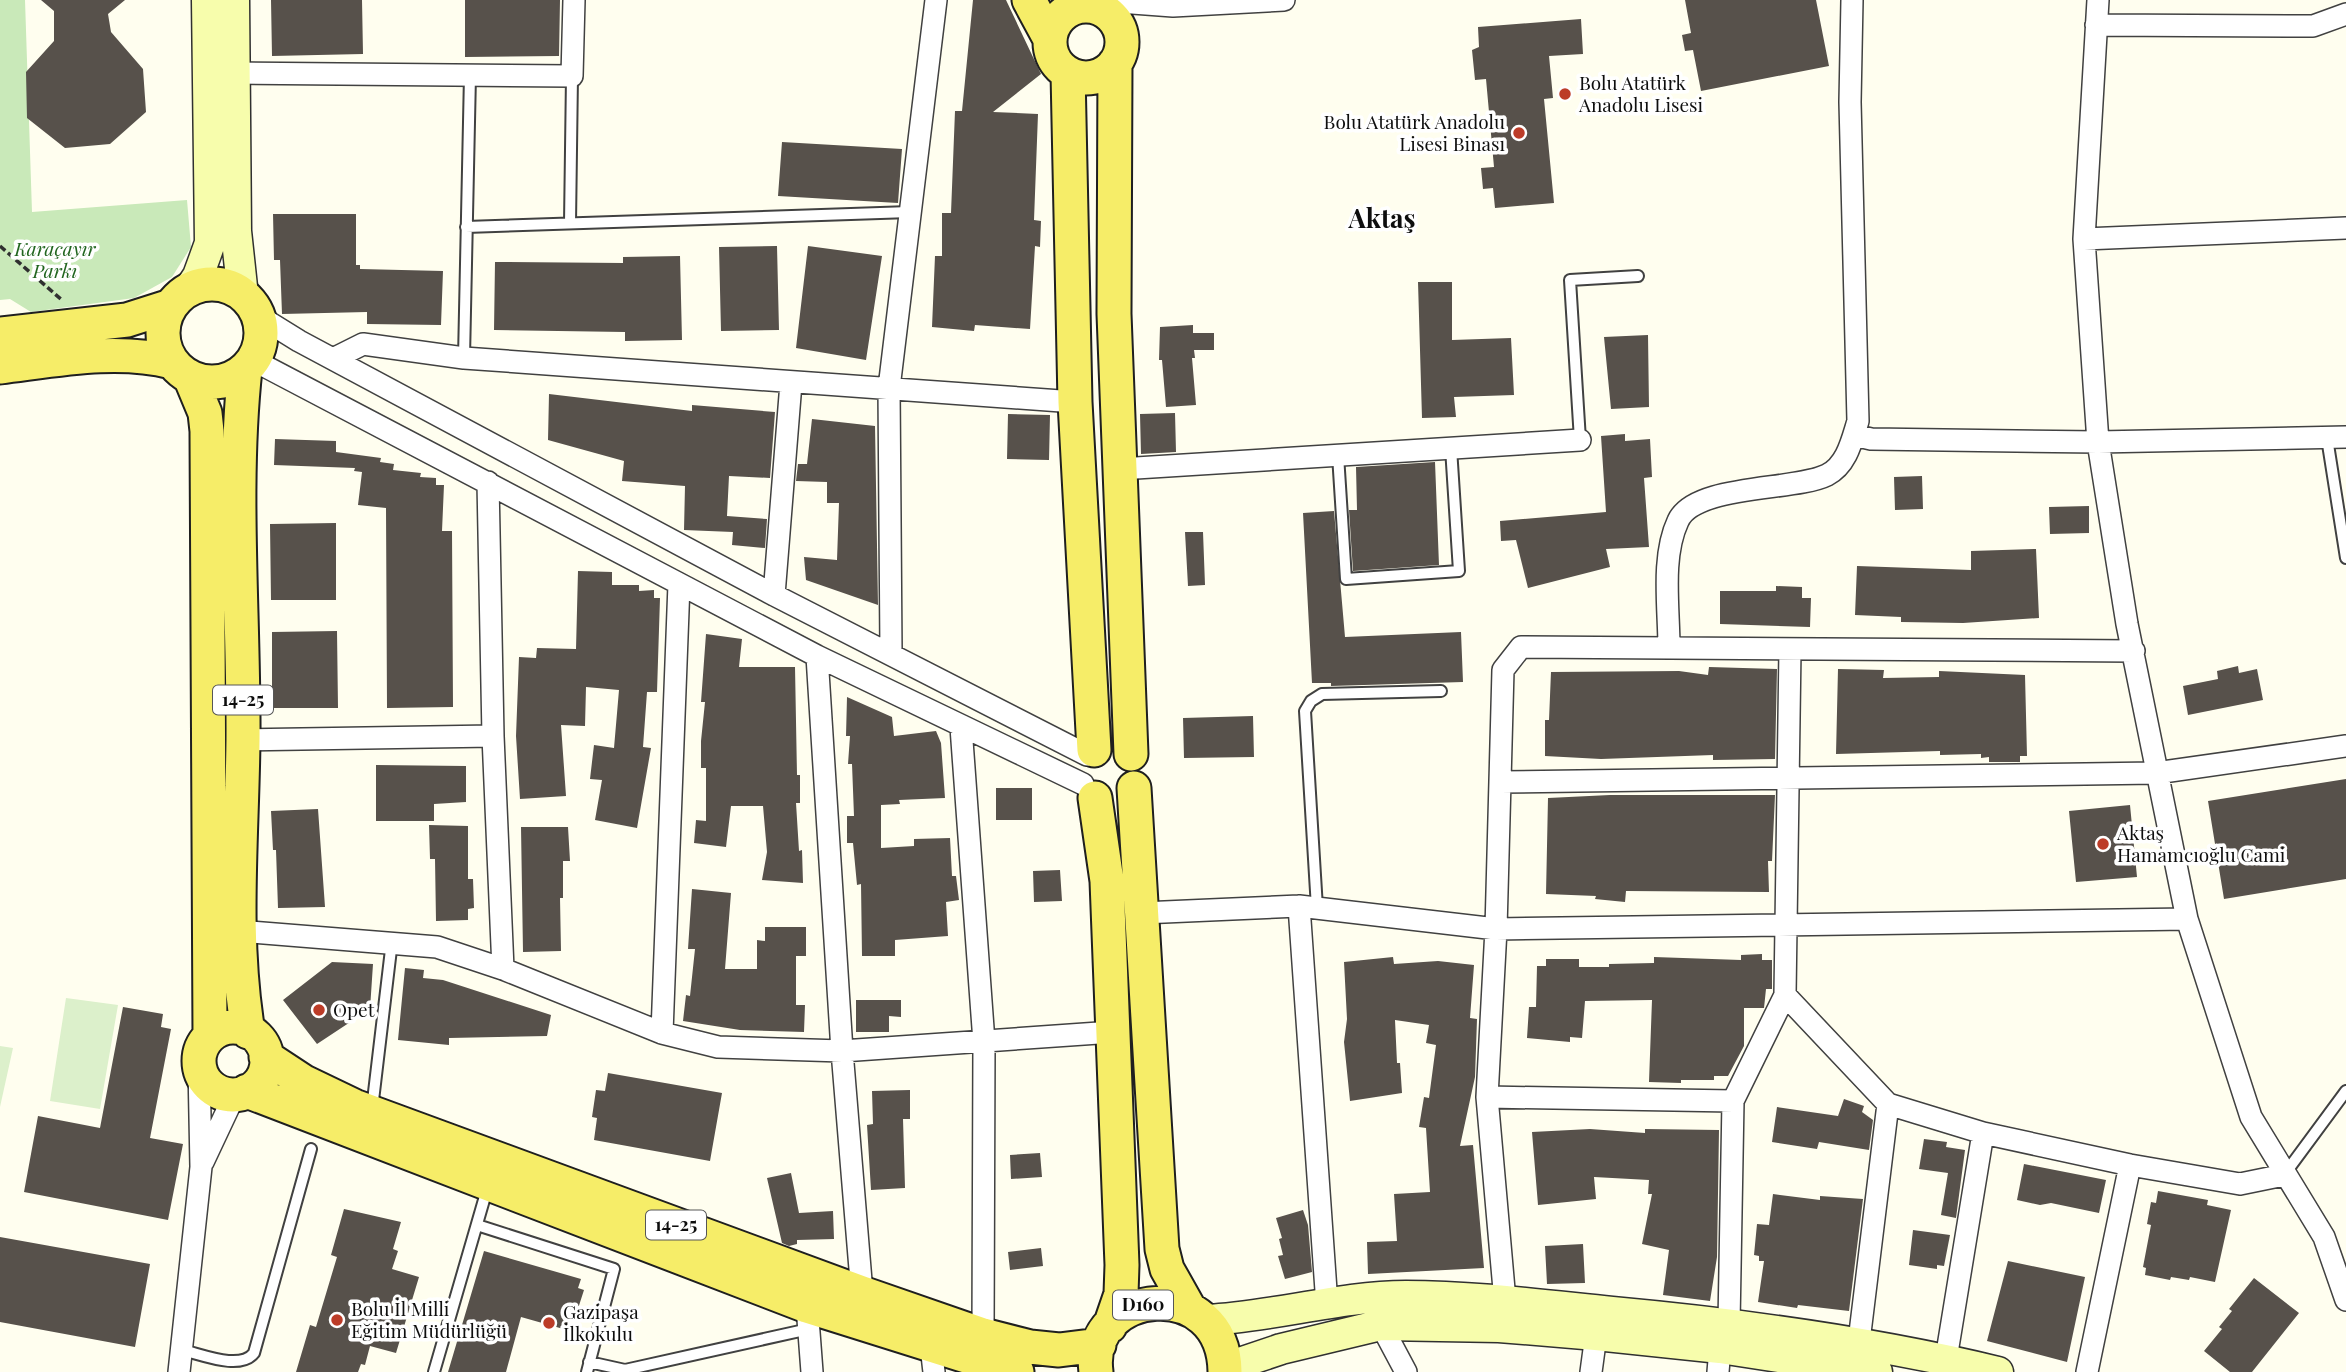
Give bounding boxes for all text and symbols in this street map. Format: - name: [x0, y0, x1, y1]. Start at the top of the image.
- place label: Bolu Atatürk Anadolu Lisesi: [1578, 69, 1704, 117]
- marker: Bolu Atatürk Anadolu Lisesi: [1557, 86, 1573, 102]
- place label: Bolu Atatürk Anadolu Lisesi Binası: [1324, 108, 1505, 156]
- marker: Bolu Atatürk Anadolu Lisesi Binası: [1511, 125, 1527, 141]
- district label: Aktaş: [1347, 200, 1416, 235]
- park label: Karaçayır Parkı: [13, 235, 96, 283]
- road number: 14-25: [213, 686, 273, 714]
- place label: Aktaş Hamamcıoğlu Cami: [2116, 819, 2286, 867]
- marker: Aktaş Hamamcıoğlu Cami: [2095, 836, 2111, 852]
- place label: Opet: [333, 996, 375, 1022]
- marker: Opet: [311, 1002, 327, 1018]
- road number: 14-25: [646, 1210, 706, 1240]
- road number: D160: [1113, 1290, 1173, 1320]
- place label: Bolu İl Milli Eğitim Müdürlüğü: [351, 1295, 507, 1343]
- place label: Gazipaşa İlkokulu: [563, 1298, 639, 1346]
- marker: Bolu İl Milli Eğitim Müdürlüğü: [329, 1312, 345, 1328]
- marker: Gazipaşa İlkokulu: [541, 1315, 557, 1331]

